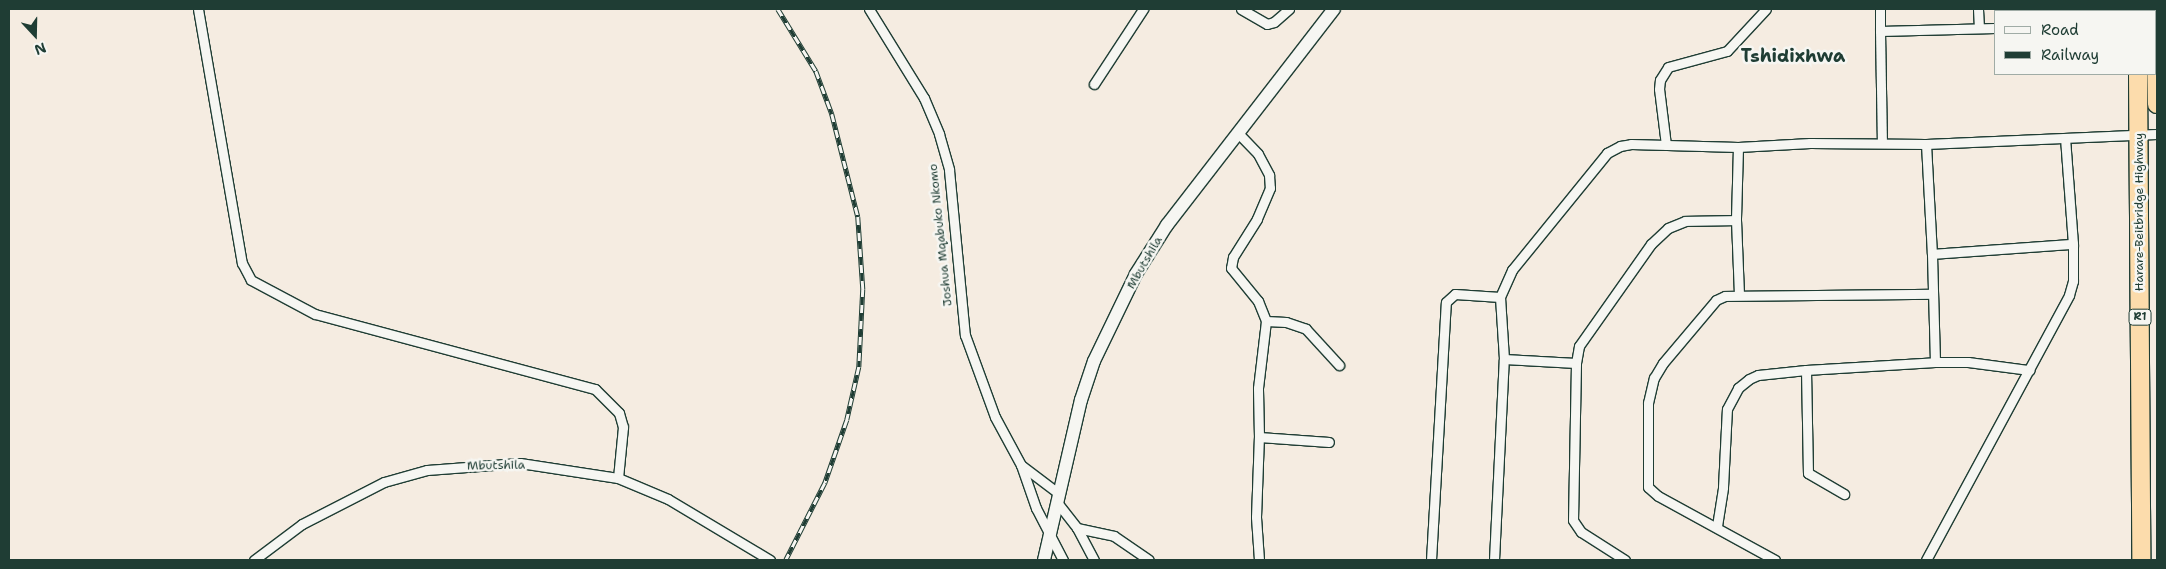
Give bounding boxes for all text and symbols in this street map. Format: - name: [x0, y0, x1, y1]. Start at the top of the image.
- north arrow: [10, 10, 60, 60]
- legend: [1994, 10, 2156, 75]
- text: Road: [2041, 20, 2079, 40]
- text: N: [32, 39, 49, 59]
- district label: Tshidixhwa: [1741, 45, 1845, 67]
- text: Railway: [2041, 45, 2099, 65]
- street label: Harare-Beitbridge Highway: [2133, 133, 2147, 291]
- street label: Joshua Mqabuko Nkomo: [926, 163, 956, 307]
- street label: Mbutshila: [1124, 234, 1166, 292]
- road number: R1: [2128, 308, 2152, 326]
- street label: Mbutshila: [467, 458, 525, 474]

